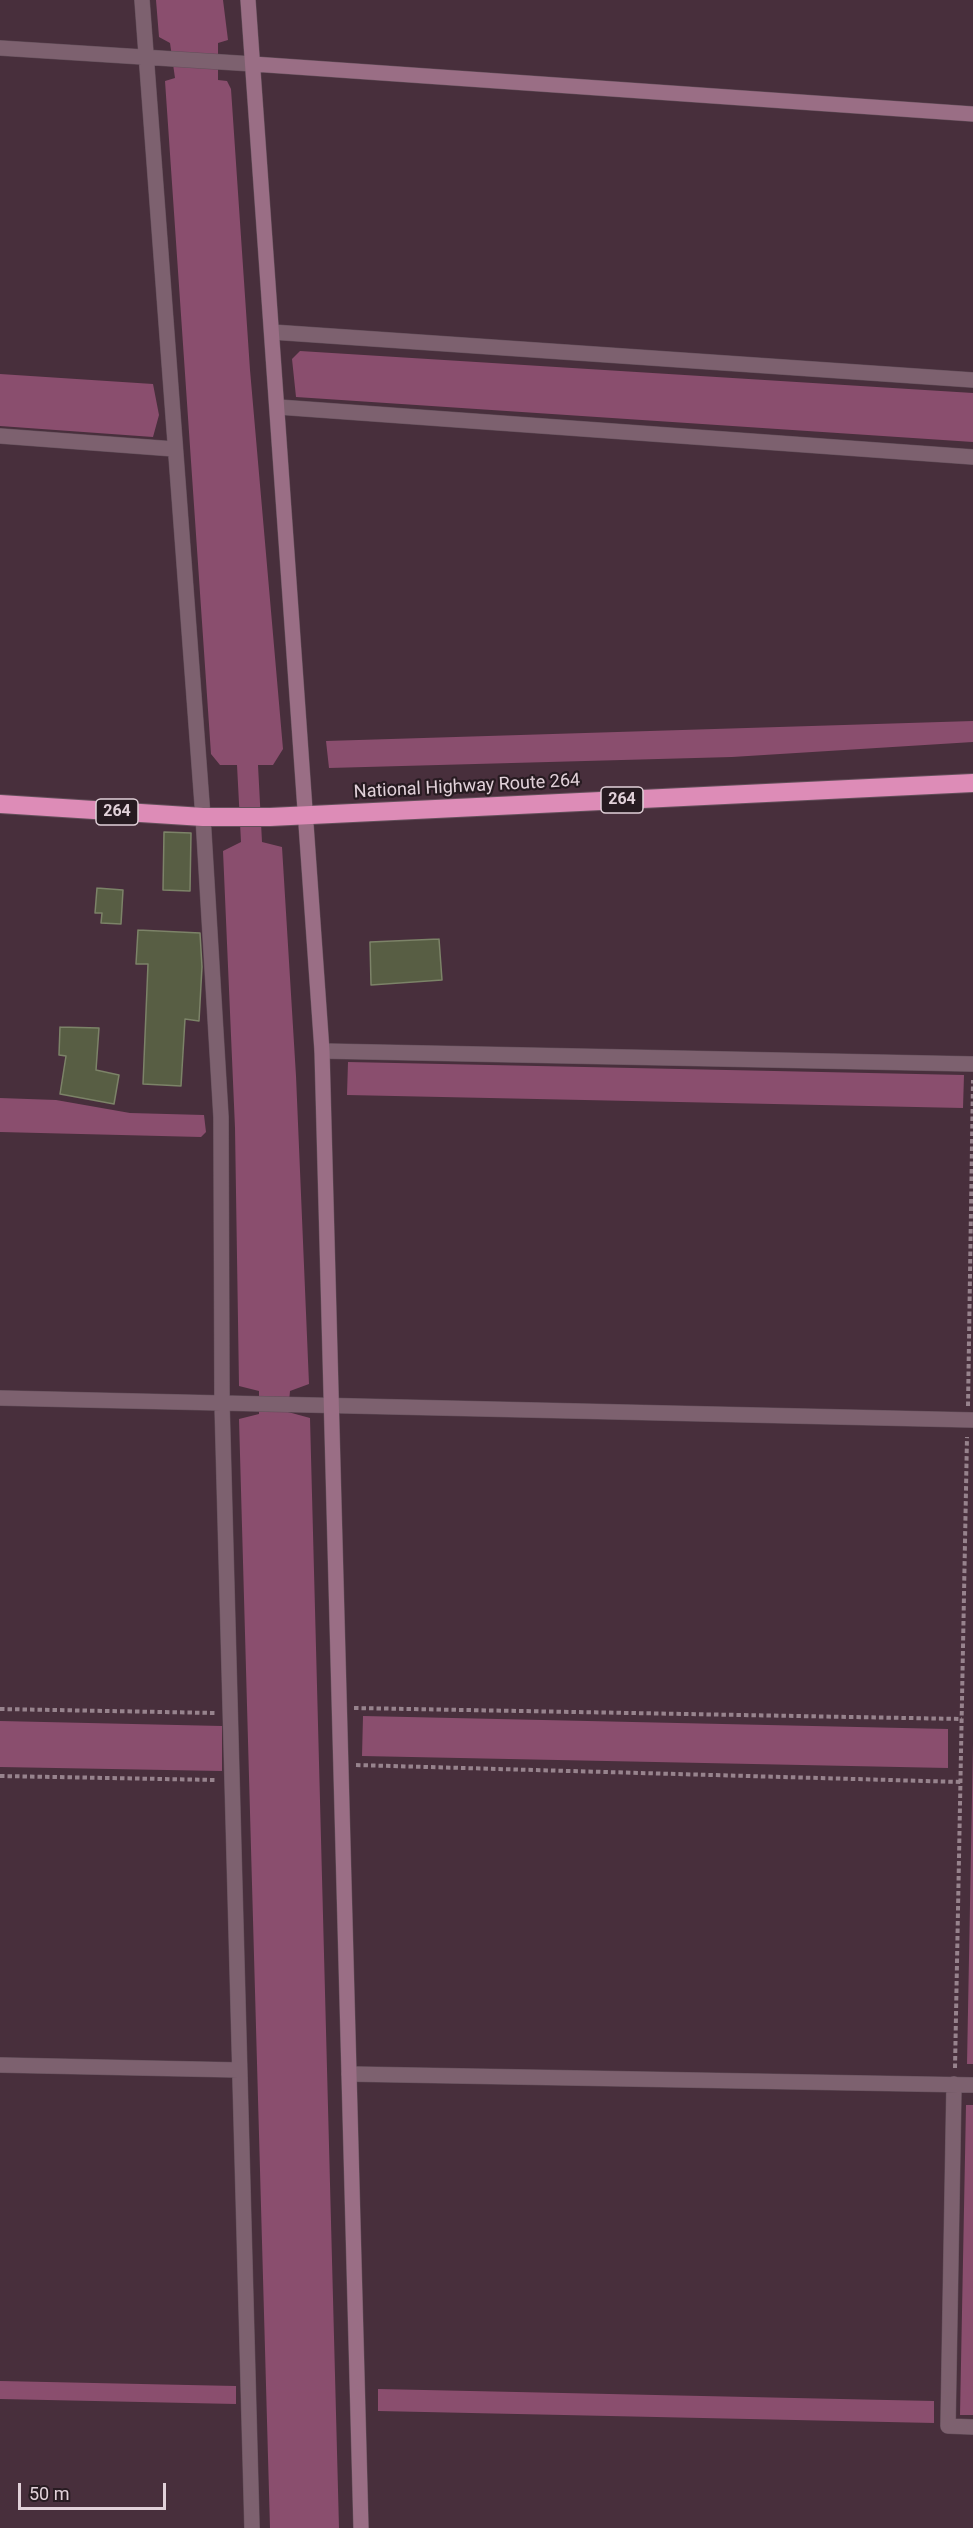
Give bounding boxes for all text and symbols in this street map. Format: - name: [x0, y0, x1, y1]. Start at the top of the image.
- street label: National Highway Route 264: [353, 770, 581, 804]
- road number: 264: [601, 787, 643, 813]
- road number: 264: [96, 799, 138, 825]
- scale bar: [21, 2471, 170, 2509]
- text: 50 m: [29, 2483, 69, 2504]

